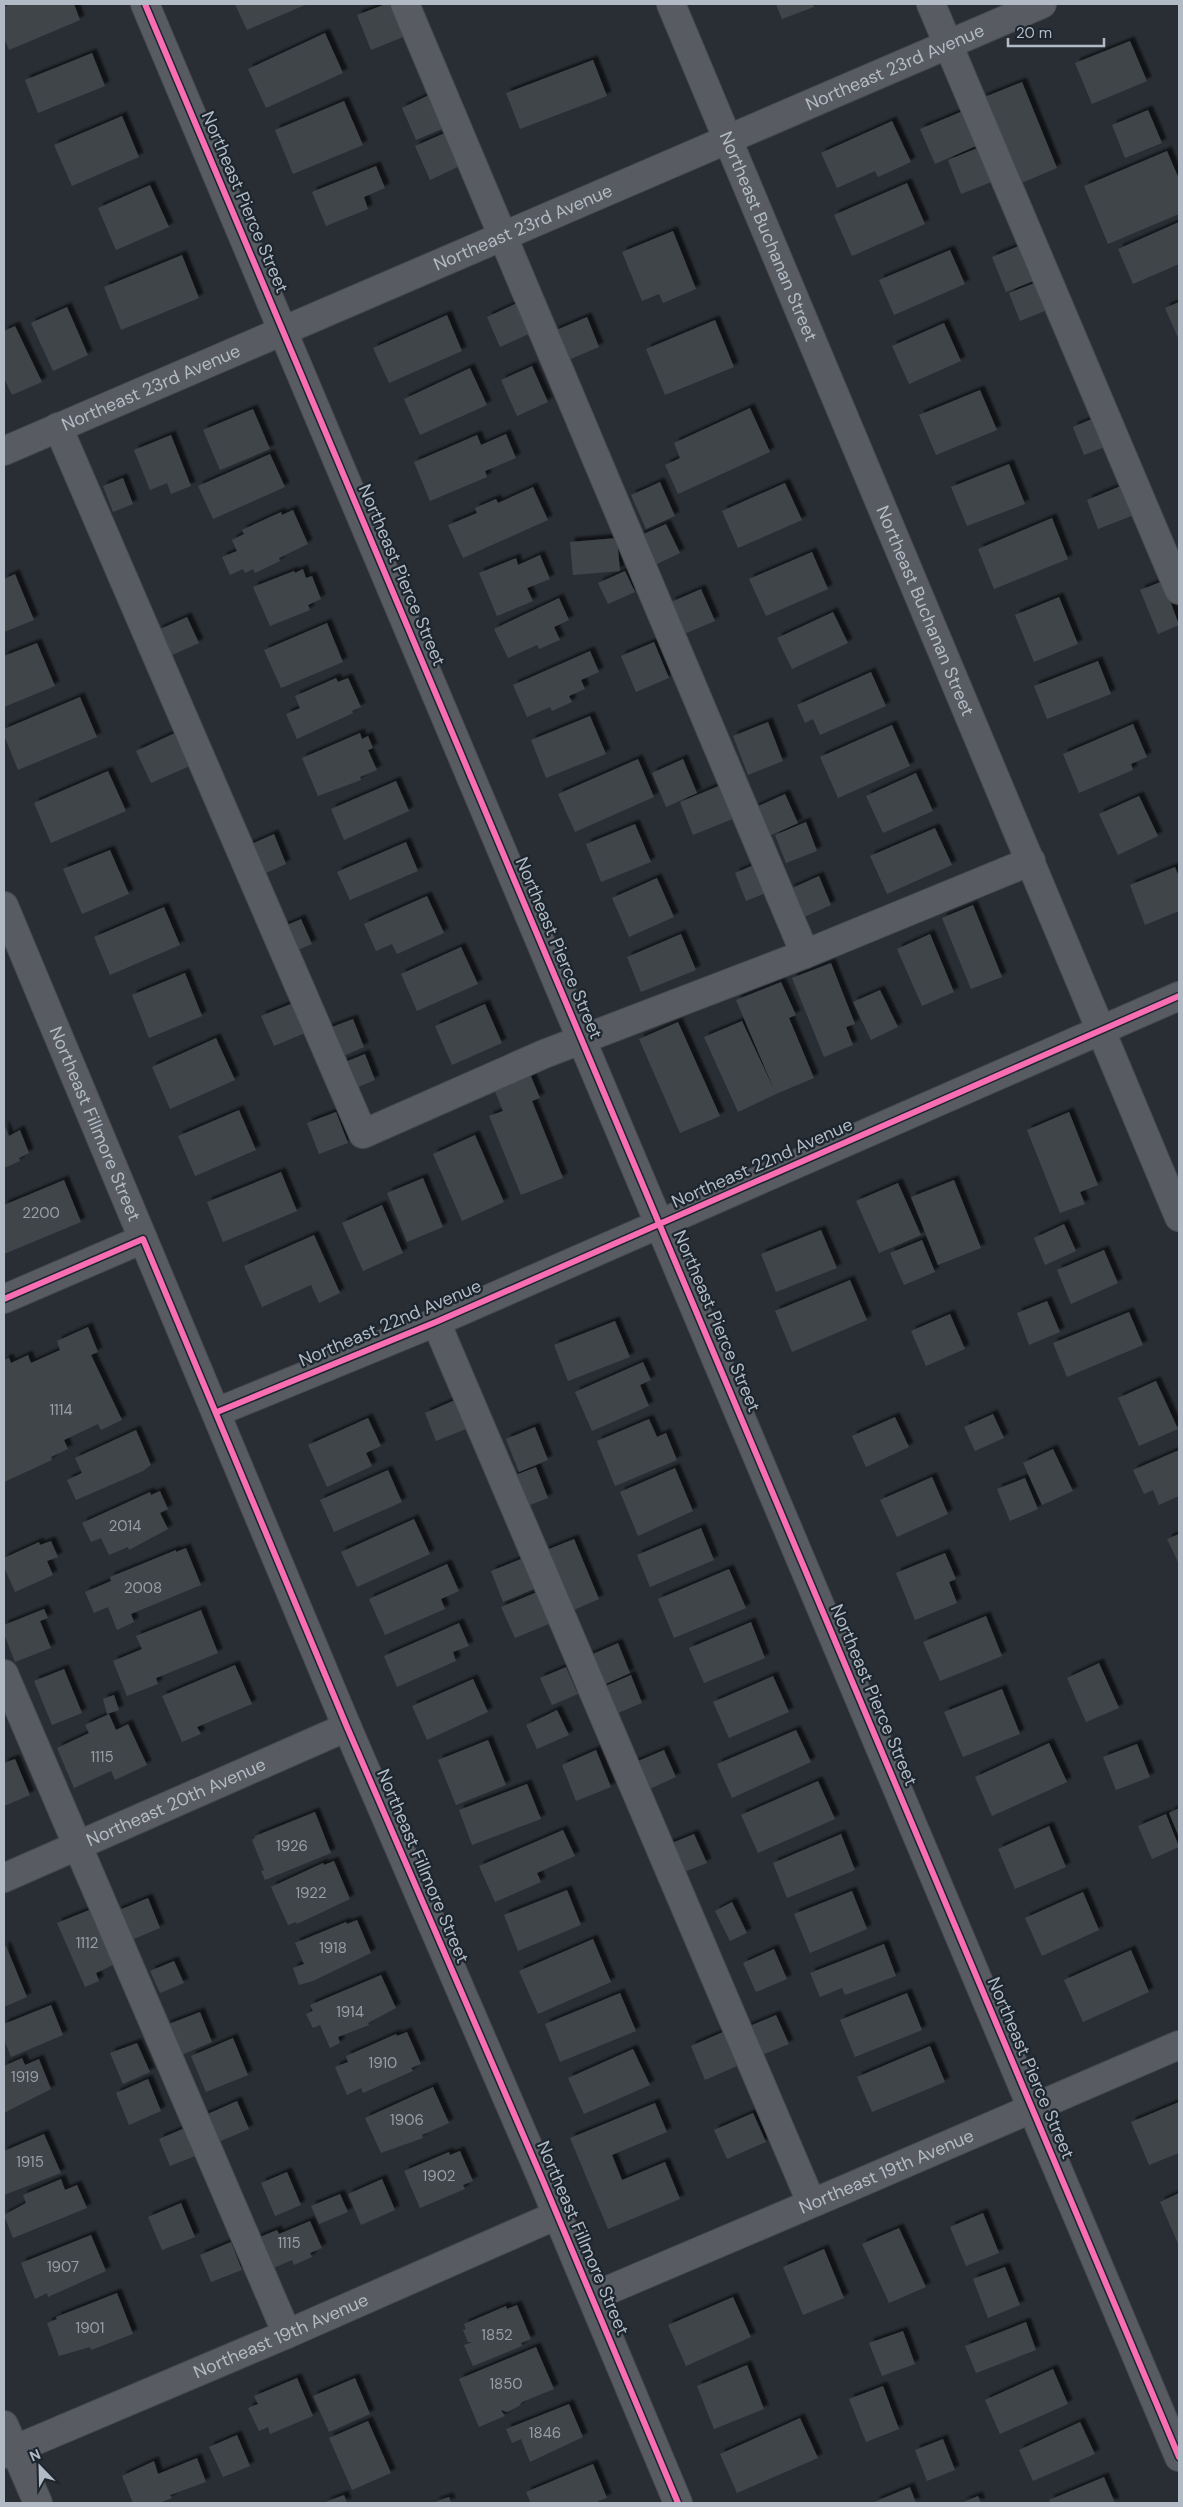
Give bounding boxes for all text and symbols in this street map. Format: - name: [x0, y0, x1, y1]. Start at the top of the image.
- scale bar: [1008, 15, 1104, 47]
- street label: Northeast 23rd Avenue: [802, 18, 988, 116]
- text: 20 m: [1016, 23, 1052, 43]
- street label: Northeast Pierce Street: [196, 107, 294, 297]
- street label: Northeast Buchanan Street: [714, 128, 823, 345]
- street label: Northeast 23rd Avenue: [430, 178, 616, 277]
- street label: Northeast 23rd Avenue: [58, 339, 244, 437]
- street label: Northeast Pierce Street: [353, 480, 451, 670]
- street label: Northeast Buchanan Street: [871, 502, 980, 720]
- street label: Northeast Pierce Street: [510, 853, 608, 1043]
- street label: Northeast Fillmore Street: [44, 1023, 146, 1225]
- street label: Northeast 22nd Avenue: [668, 1112, 856, 1214]
- house number: 2200: [22, 1203, 60, 1223]
- street label: Northeast Pierce Street: [668, 1226, 766, 1416]
- street label: Northeast 22nd Avenue: [295, 1274, 485, 1372]
- house number: 1114: [49, 1400, 73, 1420]
- house number: 2014: [109, 1516, 141, 1536]
- house number: 2008: [124, 1578, 162, 1598]
- street label: Northeast Pierce Street: [825, 1600, 923, 1790]
- house number: 1115: [90, 1747, 114, 1767]
- street label: Northeast 20th Avenue: [83, 1752, 270, 1852]
- street label: Northeast Fillmore Street: [371, 1765, 475, 1967]
- house number: 1926: [276, 1836, 308, 1856]
- house number: 1922: [295, 1883, 327, 1903]
- house number: 1112: [76, 1933, 98, 1953]
- house number: 1918: [319, 1938, 347, 1958]
- street label: Northeast Pierce Street: [982, 1973, 1080, 2163]
- house number: 1914: [336, 2002, 364, 2022]
- house number: 1910: [369, 2053, 397, 2073]
- house number: 1919: [11, 2067, 39, 2087]
- house number: 1906: [390, 2110, 424, 2130]
- street label: Northeast 19th Avenue: [795, 2123, 978, 2220]
- street label: Northeast Fillmore Street: [531, 2137, 635, 2339]
- house number: 1915: [16, 2152, 44, 2172]
- house number: 1902: [423, 2166, 455, 2186]
- house number: 1115: [277, 2233, 301, 2253]
- house number: 1907: [47, 2257, 79, 2277]
- street label: Northeast 19th Avenue: [190, 2288, 372, 2384]
- house number: 1901: [75, 2318, 105, 2338]
- house number: 1852: [481, 2325, 513, 2345]
- house number: 1850: [489, 2374, 523, 2394]
- house number: 1846: [529, 2423, 561, 2443]
- north arrow: [15, 2442, 65, 2492]
- text: N: [27, 2445, 43, 2465]

